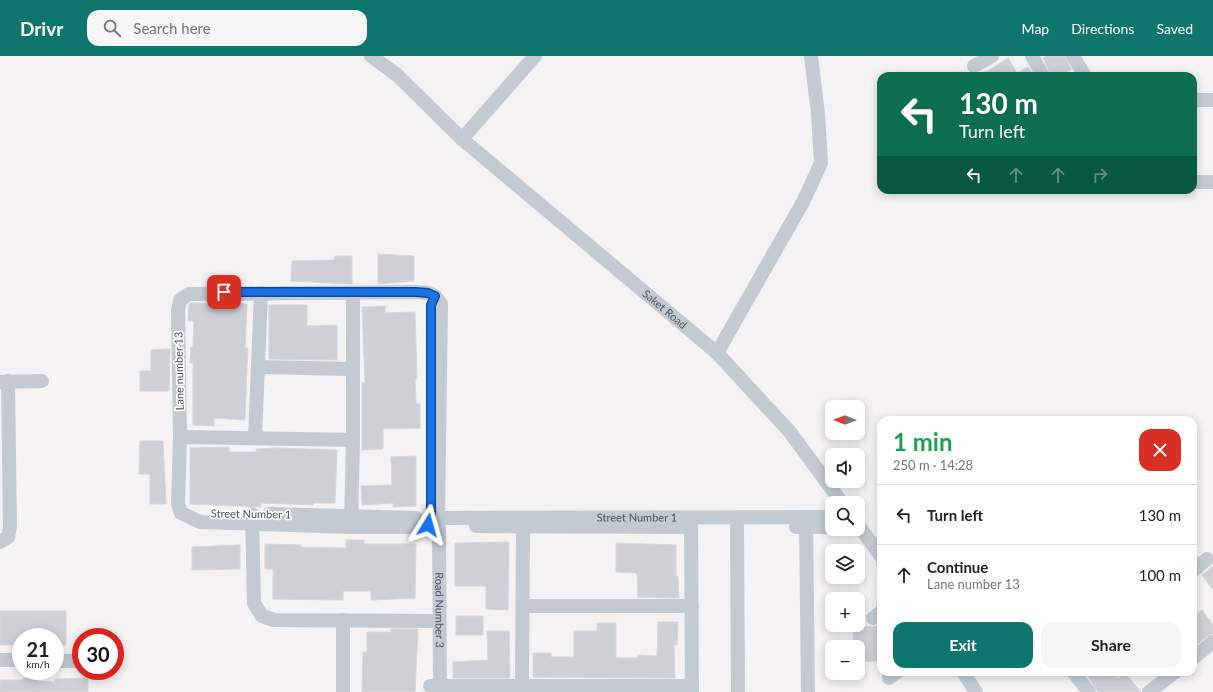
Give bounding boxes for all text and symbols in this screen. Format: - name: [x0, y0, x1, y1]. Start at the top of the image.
- search box: [87, 10, 367, 46]
- text: Drivr: [20, 17, 63, 40]
- icon: search: [101, 17, 123, 39]
- text: Search here: [133, 19, 211, 37]
- text: Map: [1022, 20, 1049, 37]
- text: Directions: [1071, 20, 1134, 37]
- text: Saved: [1156, 20, 1193, 37]
- text: 130 m: [959, 86, 1038, 120]
- icon: left: [893, 88, 945, 140]
- text: Turn left: [959, 120, 1025, 142]
- icon: left: [963, 164, 985, 186]
- icon: ahead: [1005, 164, 1027, 186]
- icon: ahead: [1047, 164, 1069, 186]
- icon: right: [1089, 164, 1111, 186]
- pin: [207, 275, 241, 309]
- icon: arrive: [213, 281, 235, 303]
- street label: Saket Road: [640, 286, 690, 331]
- street label: Lane number 13: [171, 332, 186, 410]
- north arrow: [825, 400, 865, 440]
- map controls: [825, 400, 865, 680]
- text: 1 min: [893, 427, 953, 456]
- button: close: [1139, 429, 1181, 471]
- button: sound: [825, 448, 865, 488]
- text: 250 m · 14:28: [893, 457, 973, 473]
- button: search: [825, 496, 865, 536]
- position arrow: [407, 504, 449, 546]
- icon: left: [893, 504, 915, 526]
- street label: Street Number 1: [211, 506, 291, 521]
- text: Turn left: [927, 506, 983, 524]
- text: 130 m: [1139, 506, 1181, 524]
- street label: Street Number 1: [597, 510, 677, 524]
- button: layers: [825, 544, 865, 584]
- text: Continue: [927, 558, 988, 576]
- icon: ahead: [893, 564, 915, 586]
- text: 100 m: [1139, 566, 1181, 584]
- street label: Road Number 3: [433, 572, 447, 648]
- text: Lane number 13: [927, 576, 1020, 592]
- button: +: [825, 592, 865, 632]
- button: Exit: [893, 622, 1033, 668]
- button: Share: [1041, 622, 1181, 668]
- speed limit sign: 30: [72, 628, 124, 680]
- text: 21: [26, 637, 50, 661]
- button: −: [825, 640, 865, 680]
- text: km/h: [26, 658, 50, 670]

